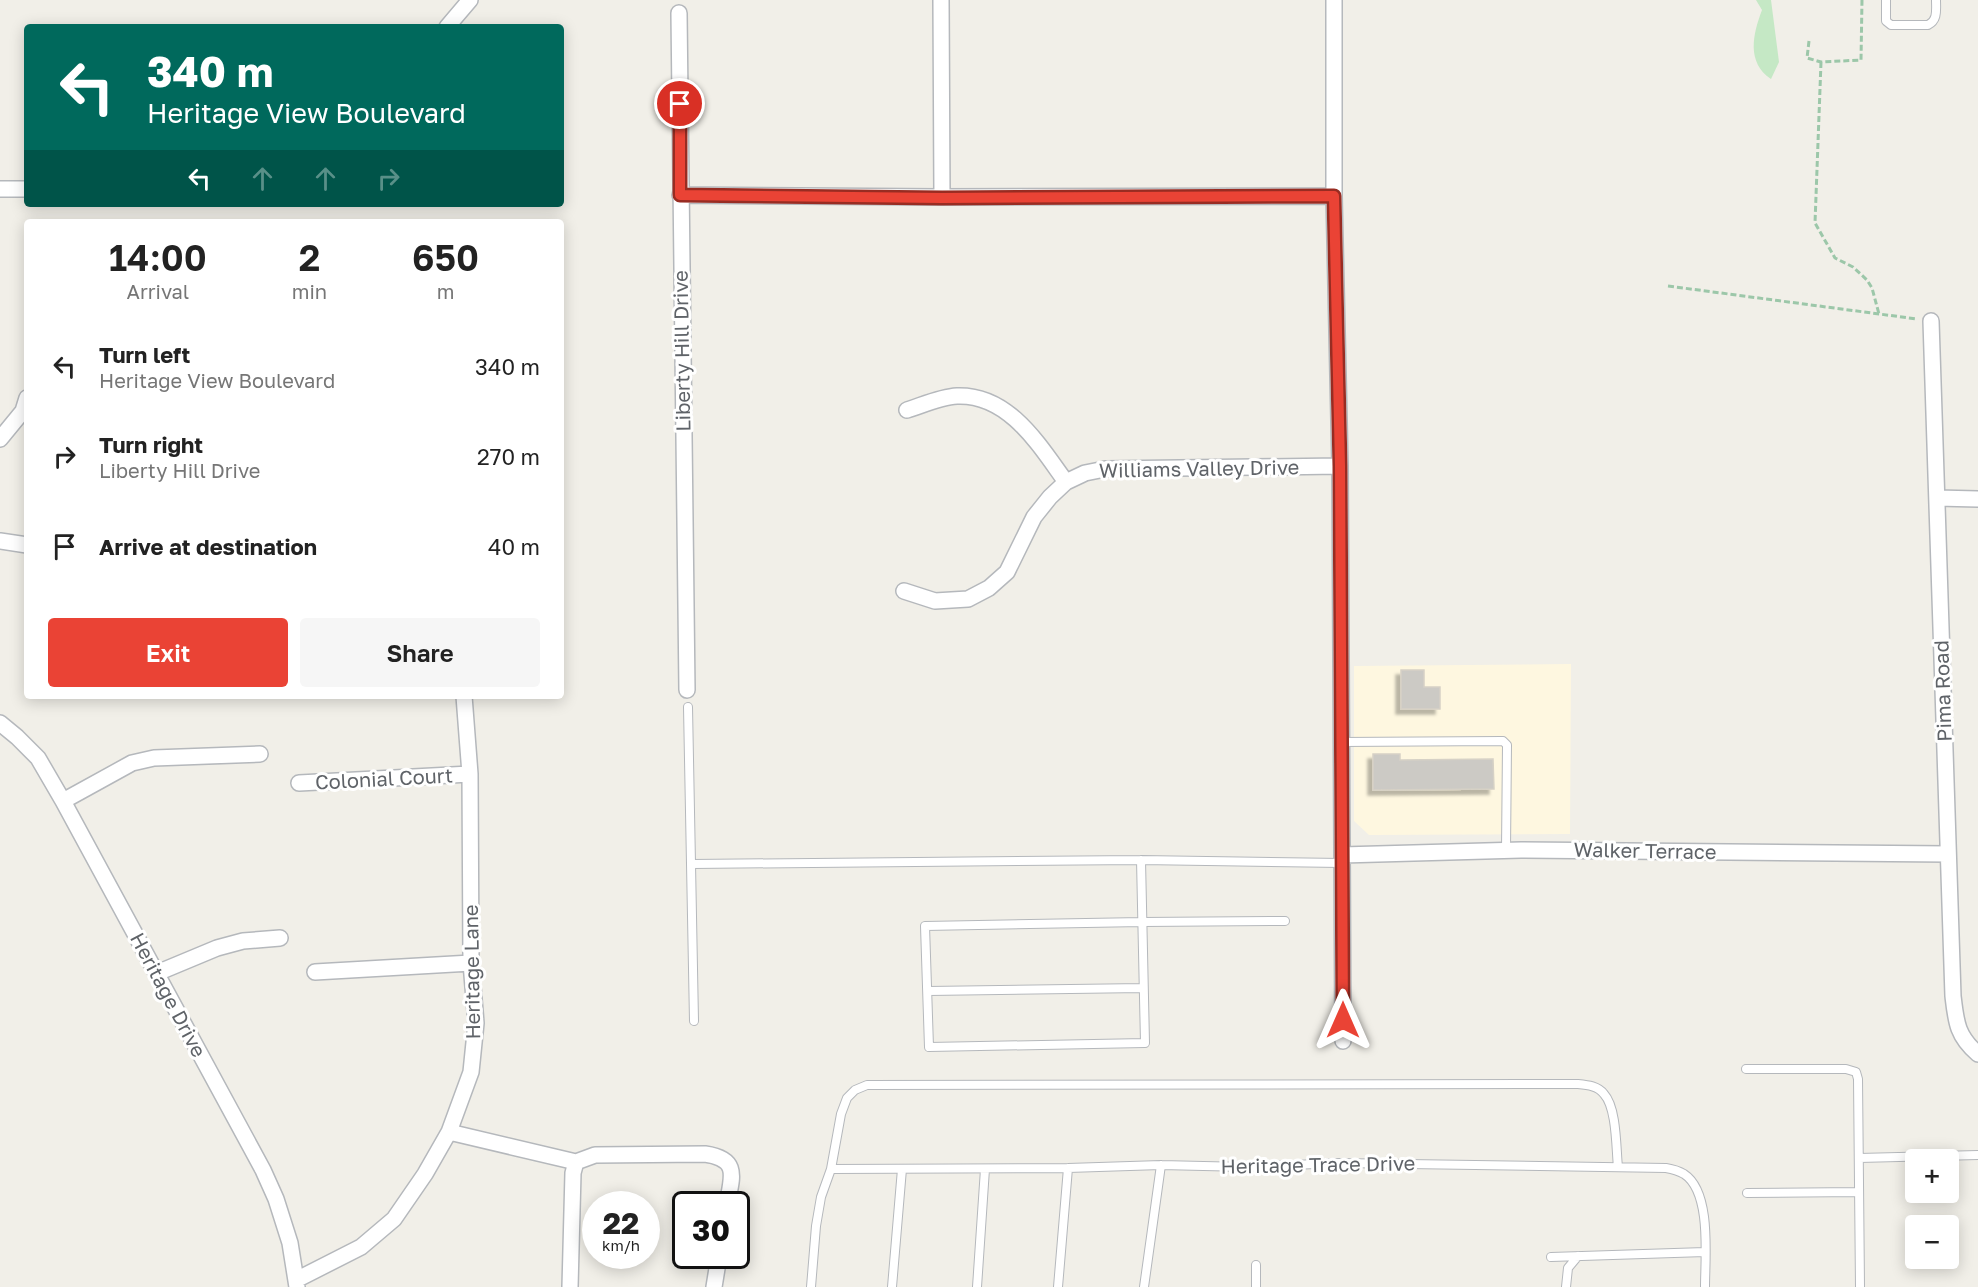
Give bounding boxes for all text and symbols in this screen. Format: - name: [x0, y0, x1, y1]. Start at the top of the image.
- text: 340 m: [147, 46, 273, 96]
- icon: left: [48, 48, 126, 126]
- pin: [654, 78, 705, 129]
- icon: arrive: [663, 87, 696, 120]
- text: Heritage View Boulevard: [147, 97, 466, 129]
- icon: left: [183, 162, 216, 195]
- icon: ahead: [246, 162, 279, 195]
- icon: ahead: [309, 162, 342, 195]
- icon: right: [372, 162, 405, 195]
- text: 14:00: [109, 236, 207, 279]
- text: 2: [299, 236, 320, 279]
- text: 650: [412, 236, 479, 279]
- street label: Liberty Hill Drive: [668, 270, 694, 432]
- text: Arrival: [127, 279, 189, 303]
- text: min: [292, 279, 327, 303]
- text: m: [437, 279, 454, 303]
- text: Turn left: [99, 341, 190, 368]
- icon: left: [48, 350, 81, 383]
- text: 340 m: [475, 353, 540, 380]
- text: Heritage View Boulevard: [99, 368, 335, 392]
- text: Turn right: [99, 431, 203, 458]
- icon: right: [48, 440, 81, 473]
- text: 270 m: [477, 443, 540, 470]
- street label: Williams Valley Drive: [1099, 454, 1299, 482]
- text: Liberty Hill Drive: [99, 458, 260, 482]
- icon: arrive: [48, 530, 81, 563]
- text: Arrive at destination: [99, 533, 317, 560]
- text: 40 m: [488, 533, 540, 560]
- button: Exit: [48, 618, 288, 687]
- button: Share: [300, 618, 540, 687]
- street label: Pima Road: [1928, 640, 1956, 742]
- street label: Colonial Court: [314, 762, 454, 794]
- street label: Walker Terrace: [1573, 837, 1717, 863]
- street label: Heritage Lane: [458, 904, 484, 1040]
- street label: Heritage Drive: [126, 928, 212, 1061]
- position arrow: [1311, 988, 1375, 1052]
- map controls: [1905, 1149, 1959, 1269]
- button: +: [1905, 1149, 1959, 1203]
- street label: Heritage Trace Drive: [1220, 1150, 1416, 1178]
- speed limit sign: 30: [672, 1191, 750, 1269]
- text: 22: [603, 1205, 639, 1241]
- button: −: [1905, 1215, 1959, 1269]
- text: km/h: [602, 1236, 640, 1254]

